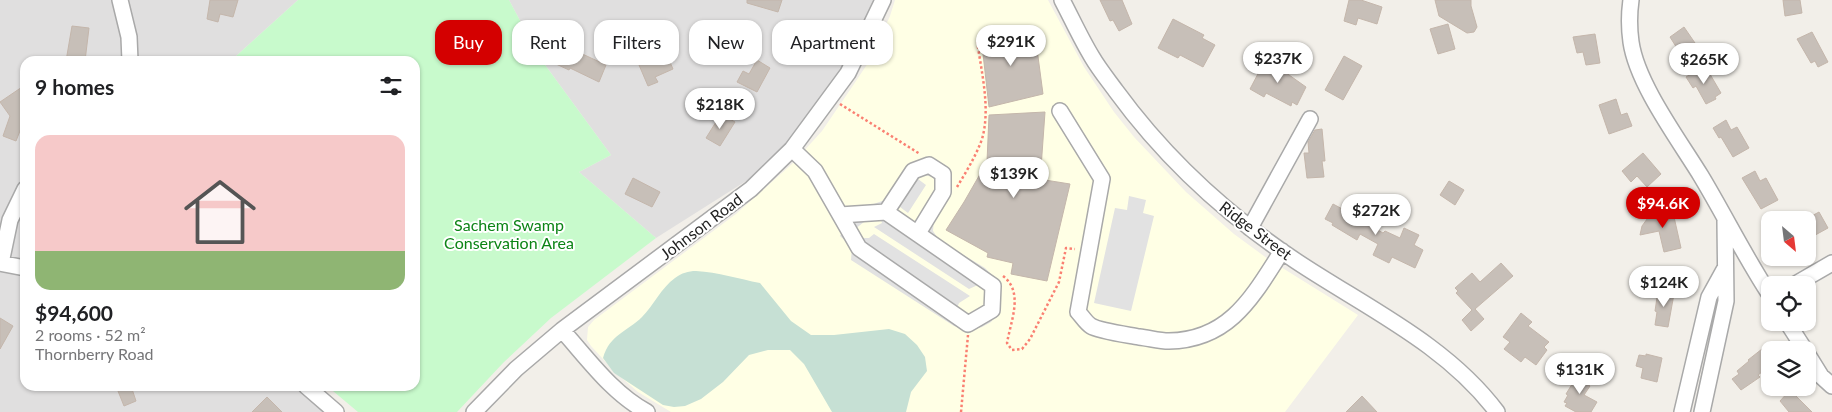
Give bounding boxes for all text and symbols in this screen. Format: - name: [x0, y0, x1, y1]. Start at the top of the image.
- chip: Buy: [435, 20, 502, 65]
- chip: Rent: [512, 20, 584, 65]
- chip: Filters: [594, 20, 679, 65]
- chip: New: [689, 20, 762, 65]
- chip: Apartment: [772, 20, 893, 65]
- pin: $291K: [976, 24, 1046, 67]
- text: $291K: [987, 31, 1035, 50]
- pin: $237K: [1243, 42, 1313, 84]
- pin: $265K: [1669, 42, 1739, 85]
- text: $237K: [1254, 48, 1302, 67]
- text: $265K: [1680, 49, 1728, 68]
- icon: filters: [377, 72, 405, 100]
- text: 9 homes: [35, 74, 114, 99]
- pin: $218K: [685, 88, 755, 130]
- text: $218K: [696, 94, 744, 113]
- pin: $139K: [979, 156, 1049, 199]
- text: $139K: [990, 163, 1038, 182]
- icon: home: [175, 167, 265, 257]
- pin: $94.6K: [1622, 186, 1704, 229]
- street label: Johnson Road: [656, 189, 746, 263]
- text: $94.6K: [1637, 193, 1689, 212]
- pin: $272K: [1341, 194, 1411, 236]
- street label: Ridge Street: [1216, 197, 1296, 263]
- text: $272K: [1352, 200, 1400, 219]
- north arrow: [1761, 211, 1816, 266]
- map controls: [1761, 211, 1816, 396]
- park label: Sachem Swamp Conservation Area: [444, 215, 574, 252]
- pin: $124K: [1629, 266, 1699, 308]
- text: $124K: [1640, 272, 1688, 291]
- button: locate: [1761, 276, 1816, 331]
- text: $94,600: [35, 300, 113, 325]
- text: 2 rooms · 52 m²: [35, 325, 146, 344]
- button: layers: [1761, 341, 1816, 396]
- text: Thornberry Road: [35, 344, 154, 363]
- pin: $131K: [1545, 352, 1615, 395]
- text: $131K: [1556, 359, 1604, 378]

